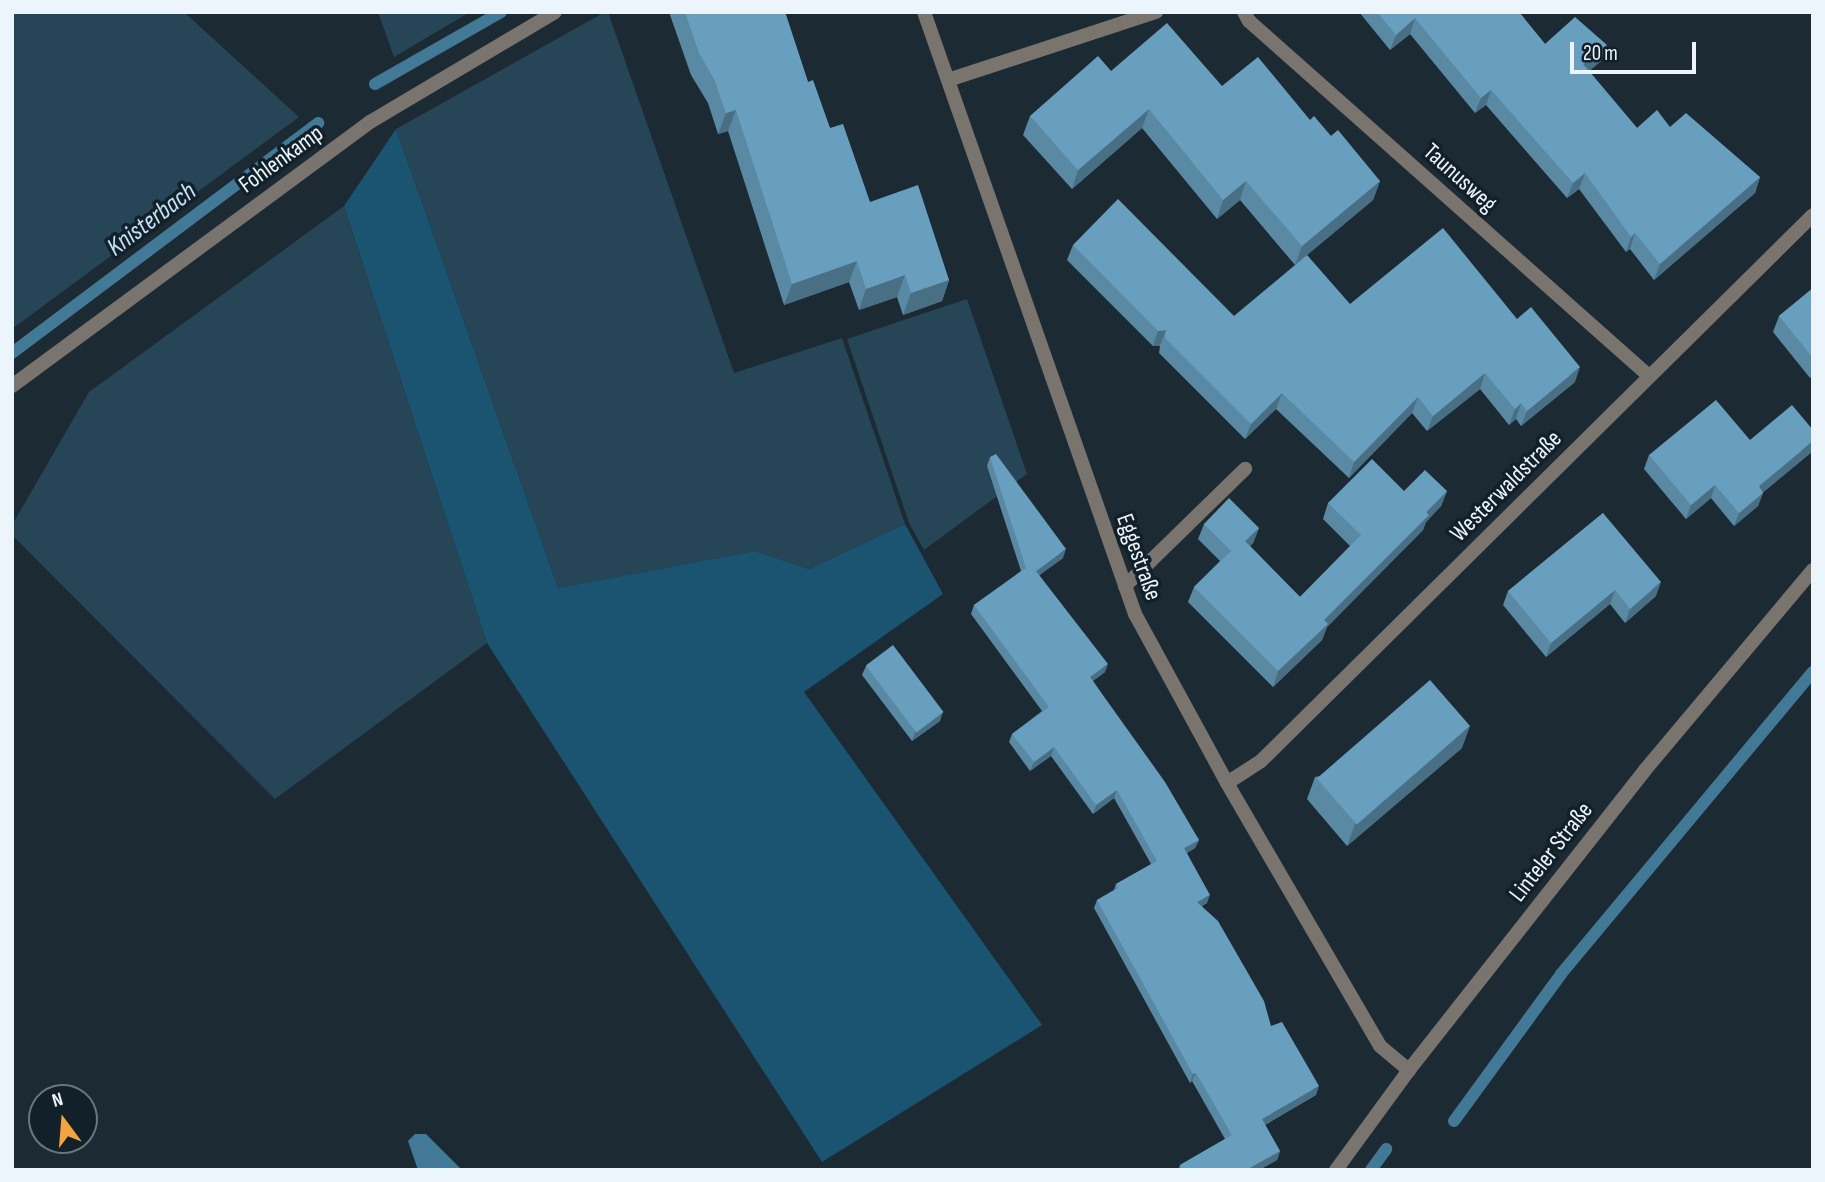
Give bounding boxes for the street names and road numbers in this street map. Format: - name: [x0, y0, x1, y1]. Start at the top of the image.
- street label: Fohlenkamp: [233, 119, 329, 199]
- street label: Taunusweg: [1417, 138, 1503, 218]
- street label: Westerwaldstraße: [1444, 424, 1568, 548]
- street label: Eggestraße: [1110, 510, 1168, 604]
- street label: Linteler Straße: [1503, 796, 1599, 908]

